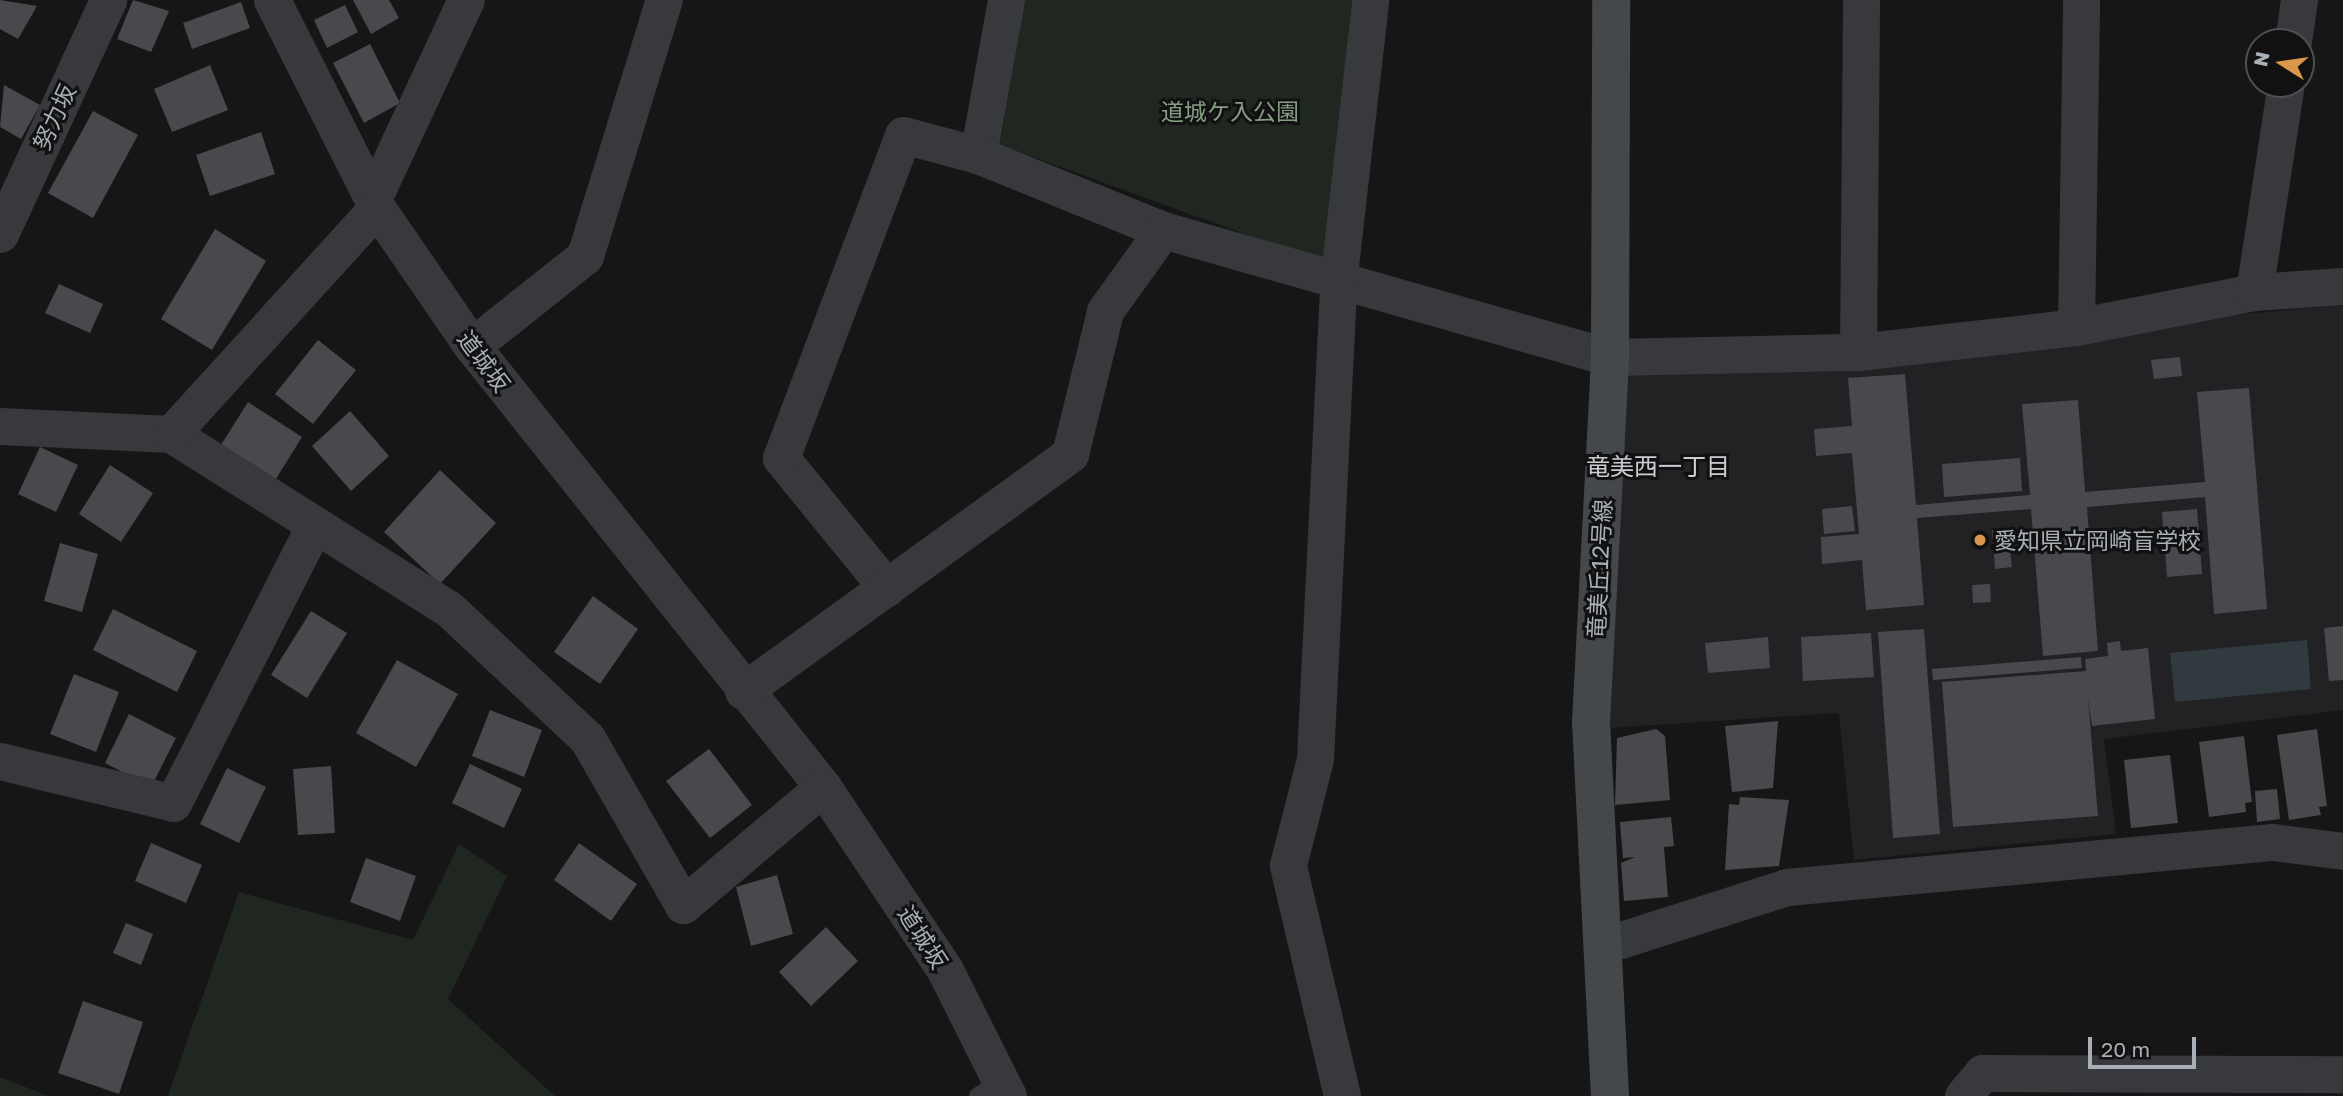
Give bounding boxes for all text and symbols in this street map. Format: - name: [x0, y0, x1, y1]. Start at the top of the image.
- north arrow: [2245, 28, 2315, 98]
- text: N: [2248, 49, 2274, 68]
- street label: 努力坂: [27, 80, 81, 154]
- park label: 道城ケ入公園: [1161, 97, 1299, 125]
- street label: 道城坂: [452, 325, 516, 397]
- district label: 竜美西一丁目: [1586, 452, 1730, 480]
- street label: 竜美丘12号線: [1582, 499, 1616, 639]
- place label: 愛知県立岡崎盲学校: [1994, 526, 2201, 554]
- marker: 愛知県立岡崎盲学校: [1972, 532, 1988, 548]
- street label: 道城坂: [893, 901, 953, 973]
- scale bar: [2091, 1023, 2200, 1066]
- text: 20 m: [2101, 1036, 2150, 1062]

